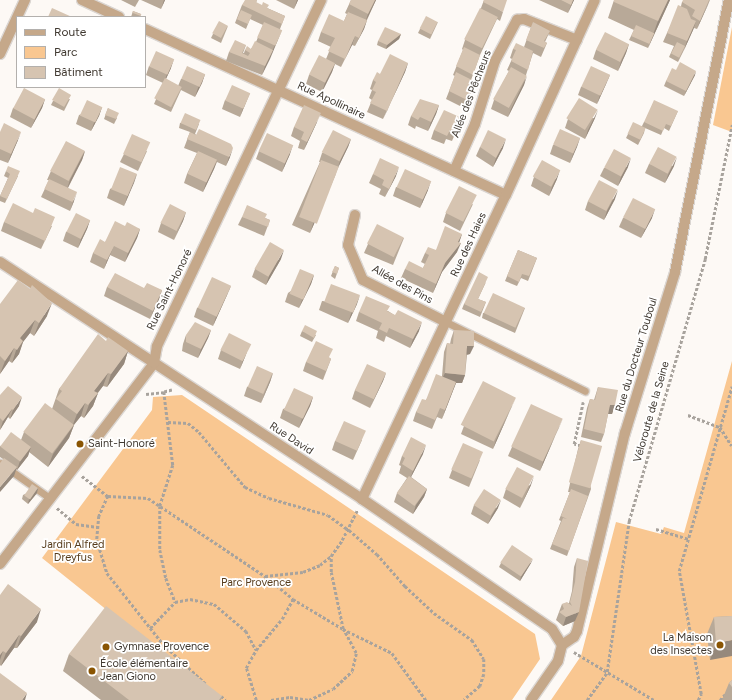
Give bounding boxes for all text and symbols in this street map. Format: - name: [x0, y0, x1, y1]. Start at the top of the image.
- legend: [16, 16, 146, 88]
- text: Route: [54, 25, 86, 39]
- text: Parc: [54, 45, 78, 59]
- street label: Allée des Pêcheurs: [449, 48, 495, 140]
- text: Bâtiment: [54, 65, 103, 79]
- street label: Rue Apollinaire: [295, 79, 367, 123]
- street label: Rue des Haies: [448, 211, 490, 279]
- street label: Rue Saint-Honoré: [145, 247, 195, 333]
- street label: Allée des Pins: [369, 263, 435, 307]
- street label: Rue du Docteur Touboul: [613, 296, 661, 414]
- street label: Véloroute de la Seine: [631, 360, 673, 464]
- street label: Rue David: [267, 420, 315, 458]
- place label: Saint-Honoré: [88, 437, 155, 451]
- marker: Saint-Honoré: [75, 439, 85, 449]
- park label: Jardin Alfred Dreyfus: [42, 539, 104, 565]
- park label: Parc Provence: [221, 576, 291, 590]
- place label: La Maison des Insectes: [650, 632, 712, 658]
- place label: Gymnase Provence: [114, 640, 209, 654]
- marker: La Maison des Insectes: [715, 640, 725, 650]
- marker: Gymnase Provence: [101, 642, 111, 652]
- place label: École élémentaire Jean Giono: [100, 658, 188, 684]
- marker: École élémentaire Jean Giono: [87, 666, 97, 676]

